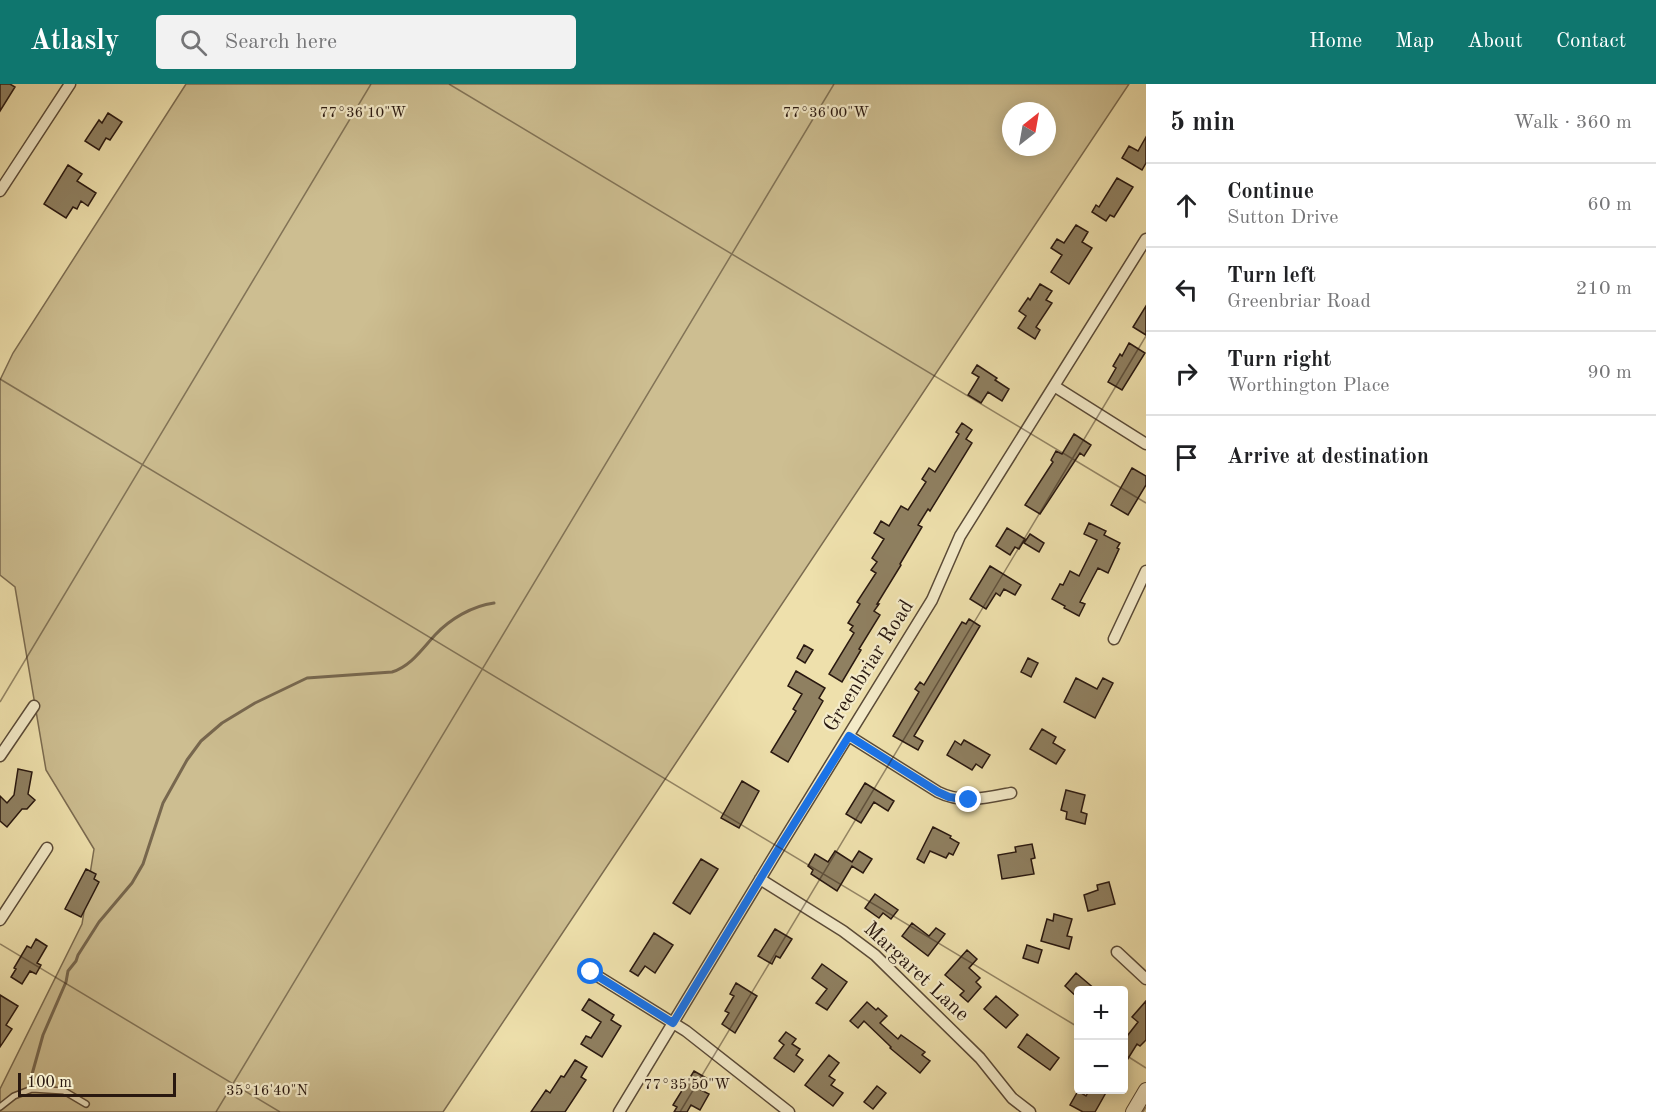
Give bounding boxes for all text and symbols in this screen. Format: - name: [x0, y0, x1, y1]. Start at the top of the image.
- search box: [156, 15, 576, 69]
- icon: search: [177, 26, 210, 59]
- text: Atlasly: [30, 28, 120, 56]
- text: Search here: [225, 31, 337, 53]
- text: Home: [1309, 31, 1362, 52]
- text: Map: [1395, 31, 1434, 52]
- text: About: [1467, 31, 1523, 52]
- text: Contact: [1556, 31, 1626, 52]
- north arrow: [1002, 102, 1056, 156]
- text: 77°36'10"W: [320, 106, 406, 121]
- text: 77°36'00"W: [783, 106, 869, 121]
- text: 5 min: [1170, 110, 1235, 136]
- text: Walk · 360 m: [1513, 113, 1632, 133]
- text: Continue: [1227, 181, 1314, 203]
- icon: ahead: [1170, 189, 1203, 222]
- text: 60 m: [1587, 195, 1632, 215]
- text: Sutton Drive: [1227, 208, 1338, 228]
- text: Turn left: [1227, 265, 1316, 287]
- icon: left: [1170, 273, 1203, 306]
- text: 210 m: [1576, 279, 1632, 299]
- text: Greenbriar Road: [1227, 292, 1371, 312]
- text: Turn right: [1227, 349, 1331, 371]
- icon: right: [1170, 357, 1203, 390]
- text: 90 m: [1587, 363, 1632, 383]
- text: Worthington Place: [1227, 376, 1390, 396]
- icon: arrive: [1170, 441, 1203, 474]
- text: Arrive at destination: [1227, 446, 1429, 468]
- street label: Greenbriar Road: [820, 596, 918, 736]
- route end: [955, 786, 981, 812]
- street label: Margaret Lane: [859, 918, 973, 1026]
- route start: [577, 958, 603, 984]
- map controls: [1074, 986, 1128, 1094]
- button: +: [1074, 986, 1128, 1040]
- button: −: [1074, 1040, 1128, 1094]
- scale bar: [18, 1070, 176, 1098]
- text: 100 m: [27, 1075, 72, 1091]
- text: 77°35'50"W: [644, 1078, 730, 1093]
- text: 35°16'40"N: [226, 1084, 308, 1099]

